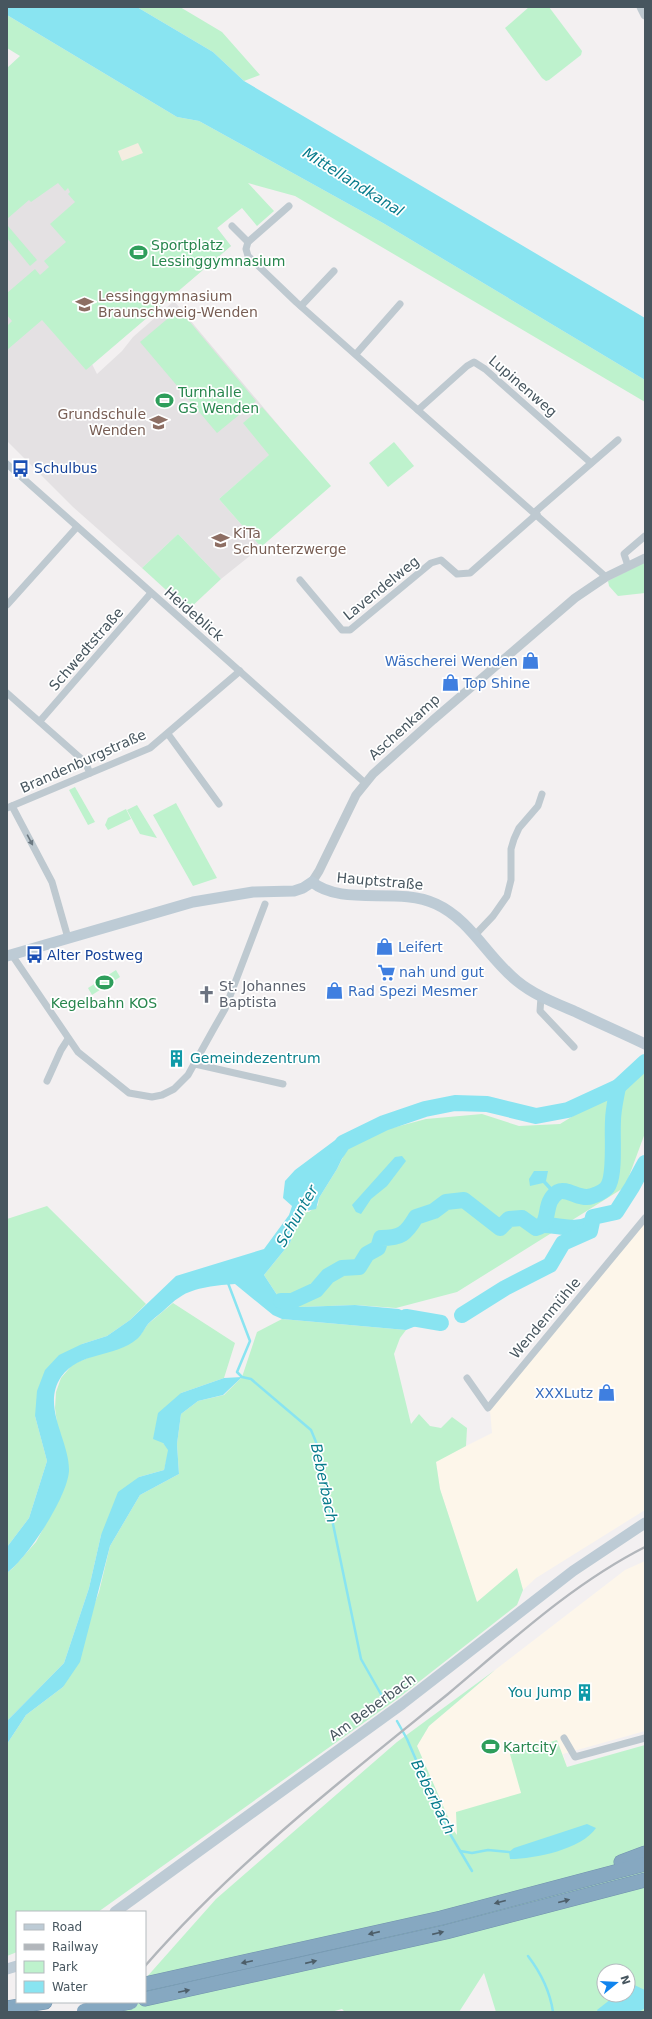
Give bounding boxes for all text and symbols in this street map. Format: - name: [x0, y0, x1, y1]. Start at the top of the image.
- water label: Mittellandkanal: [299, 144, 407, 221]
- place label: Sportplatz Lessinggymnasium: [151, 237, 285, 269]
- sports icon: Sportplatz Lessinggymnasium: [128, 243, 148, 263]
- place label: Lessinggymnasium Braunschweig-Wenden: [98, 288, 258, 320]
- school or university icon: Lessinggymnasium Braunschweig-Wenden: [75, 294, 95, 314]
- street label: Lupinenweg: [486, 352, 560, 420]
- place label: Turnhalle GS Wenden: [177, 384, 259, 416]
- sports icon: Turnhalle GS Wenden: [155, 390, 175, 410]
- place label: Grundschule Wenden: [58, 406, 146, 438]
- school or university icon: Grundschule Wenden: [149, 412, 169, 432]
- bus stop icon: Schulbus: [11, 458, 31, 478]
- place label: Schulbus: [34, 460, 97, 476]
- place label: KiTa Schunterzwerge: [233, 525, 346, 557]
- school or university icon: KiTa Schunterzwerge: [210, 531, 230, 551]
- street label: Lavendelweg: [340, 553, 422, 623]
- street label: Heideblick: [161, 584, 227, 645]
- street label: Schwedtstraße: [46, 604, 126, 694]
- shop icon: Wäscherei Wenden: [521, 651, 541, 671]
- place label: Wäscherei Wenden: [385, 653, 518, 669]
- shop icon: Top Shine: [440, 673, 460, 693]
- place label: Top Shine: [462, 675, 530, 691]
- street label: Aschenkamp: [365, 691, 443, 763]
- street label: Brandenburgstraße: [18, 726, 148, 796]
- one-way arrow: [27, 834, 33, 846]
- street label: Hauptstraße: [336, 869, 424, 893]
- shop icon: Leifert: [375, 937, 395, 957]
- place label: Leifert: [398, 939, 443, 955]
- bus stop icon: Alter Postweg: [24, 945, 44, 965]
- place label: Alter Postweg: [47, 947, 143, 963]
- supermarket icon: nah und gut: [376, 962, 396, 982]
- place label: nah und gut: [399, 964, 485, 980]
- sports icon: Kegelbahn KOS: [94, 973, 114, 993]
- place label: St. Johannes Baptista: [219, 978, 306, 1010]
- shop icon: Rad Spezi Mesmer: [325, 981, 345, 1001]
- place label: Rad Spezi Mesmer: [348, 983, 478, 999]
- church icon: St. Johannes Baptista: [196, 984, 216, 1004]
- place label: Kegelbahn KOS: [51, 995, 157, 1011]
- building icon: Gemeindezentrum: [167, 1048, 187, 1068]
- place label: Gemeindezentrum: [190, 1050, 321, 1066]
- water label: Schunter: [272, 1182, 322, 1250]
- street label: Wendenmühle: [506, 1274, 584, 1362]
- shop icon: XXXLutz: [596, 1383, 616, 1403]
- place label: XXXLutz: [535, 1385, 593, 1401]
- water label: Beberbach: [307, 1442, 341, 1524]
- street label: Am Beberbach: [326, 1670, 418, 1744]
- building icon: You Jump: [575, 1682, 595, 1702]
- place label: You Jump: [507, 1684, 572, 1700]
- sports icon: Kartcity: [480, 1737, 500, 1757]
- place label: Kartcity: [503, 1739, 557, 1755]
- water label: Beberbach: [407, 1757, 459, 1837]
- one-way arrow: [558, 1898, 570, 1904]
- one-way arrow: [494, 1899, 506, 1905]
- legend: [16, 1911, 146, 2003]
- text: Road: [52, 1920, 82, 1934]
- one-way arrow: [432, 1930, 444, 1936]
- one-way arrow: [367, 1931, 380, 1937]
- text: Railway: [52, 1940, 98, 1954]
- one-way arrow: [241, 1959, 253, 1965]
- one-way arrow: [305, 1959, 317, 1965]
- text: Park: [52, 1960, 78, 1974]
- north arrow: [596, 1963, 636, 2003]
- text: N: [617, 1974, 633, 1986]
- text: Water: [52, 1980, 88, 1994]
- one-way arrow: [178, 1987, 191, 1993]

